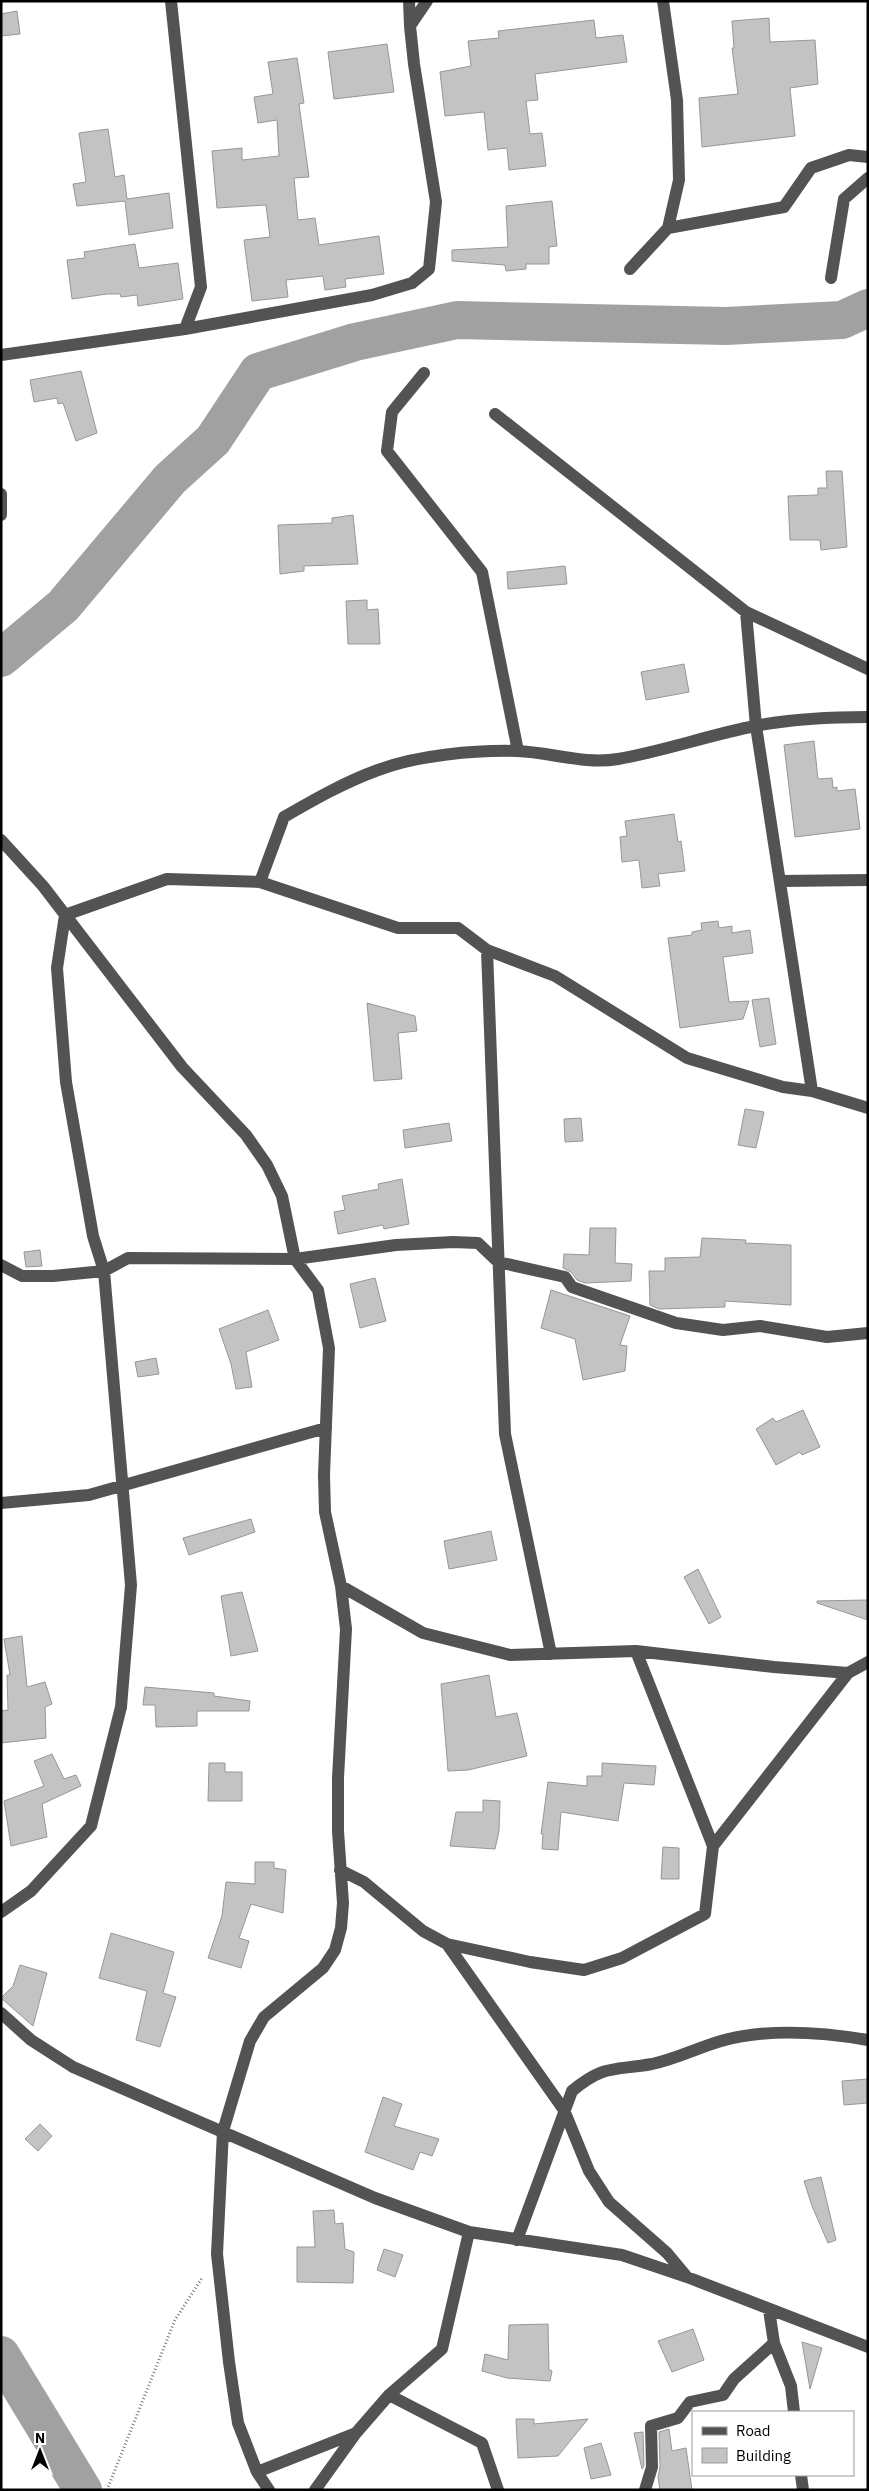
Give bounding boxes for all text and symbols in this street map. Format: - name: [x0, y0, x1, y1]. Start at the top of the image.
- legend: [692, 2411, 854, 2476]
- text: Road: [736, 2421, 771, 2440]
- north arrow: [15, 2426, 65, 2476]
- text: N: [35, 2429, 45, 2447]
- text: Building: [736, 2446, 791, 2465]

